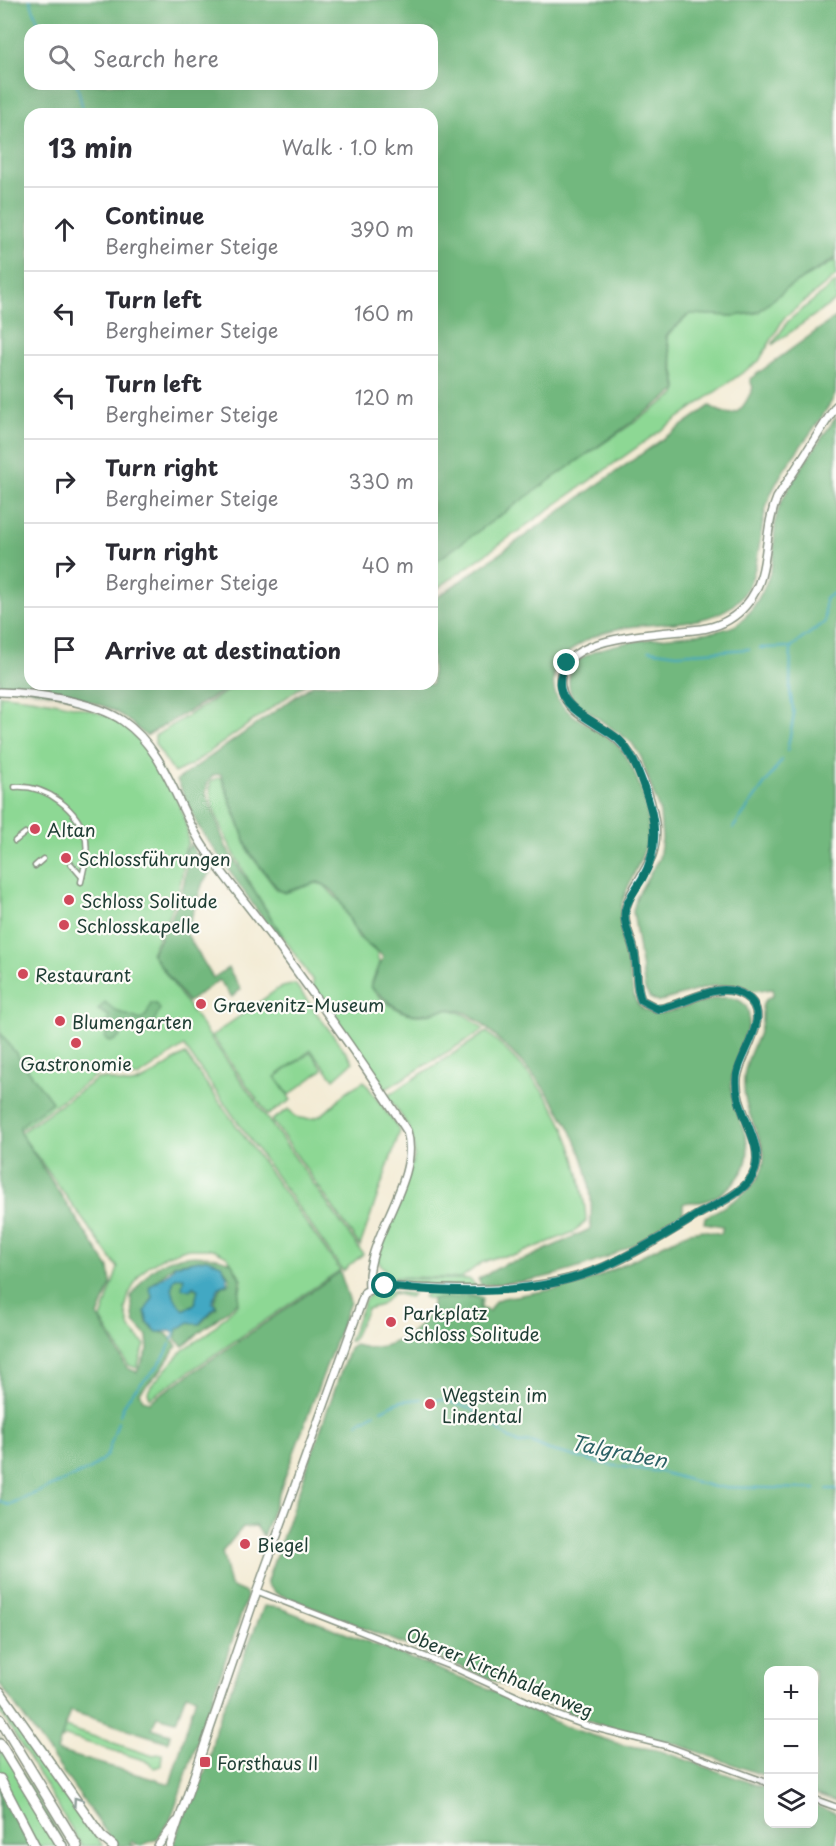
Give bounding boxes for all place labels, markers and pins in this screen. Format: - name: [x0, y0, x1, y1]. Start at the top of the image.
- place label: Altan: [47, 816, 96, 843]
- marker: Altan: [28, 822, 42, 836]
- place label: Schlossführungen: [78, 845, 231, 872]
- marker: Schlossführungen: [59, 851, 73, 865]
- place label: Schloss Solitude: [81, 887, 218, 914]
- marker: Schloss Solitude: [62, 893, 76, 907]
- place label: Schlosskapelle: [76, 912, 200, 939]
- marker: Schlosskapelle: [57, 918, 71, 932]
- place label: Restaurant: [35, 961, 131, 988]
- marker: Restaurant: [16, 967, 30, 981]
- place label: Graevenitz-Museum: [213, 991, 385, 1018]
- marker: Graevenitz-Museum: [194, 997, 208, 1011]
- place label: Blumengarten: [72, 1008, 192, 1035]
- marker: Blumengarten: [53, 1014, 67, 1028]
- marker: Gastronomie: [69, 1036, 83, 1050]
- place label: Gastronomie: [20, 1050, 132, 1077]
- place label: Parkplatz Schloss Solitude: [403, 1299, 540, 1347]
- marker: Parkplatz Schloss Solitude: [384, 1315, 398, 1329]
- place label: Wegstein im Lindental: [442, 1381, 548, 1429]
- marker: Wegstein im Lindental: [423, 1397, 437, 1411]
- place label: Biegel: [257, 1531, 309, 1558]
- marker: Biegel: [238, 1537, 252, 1551]
- place label: Forsthaus II: [217, 1749, 318, 1776]
- marker: Forsthaus II: [198, 1755, 212, 1769]

